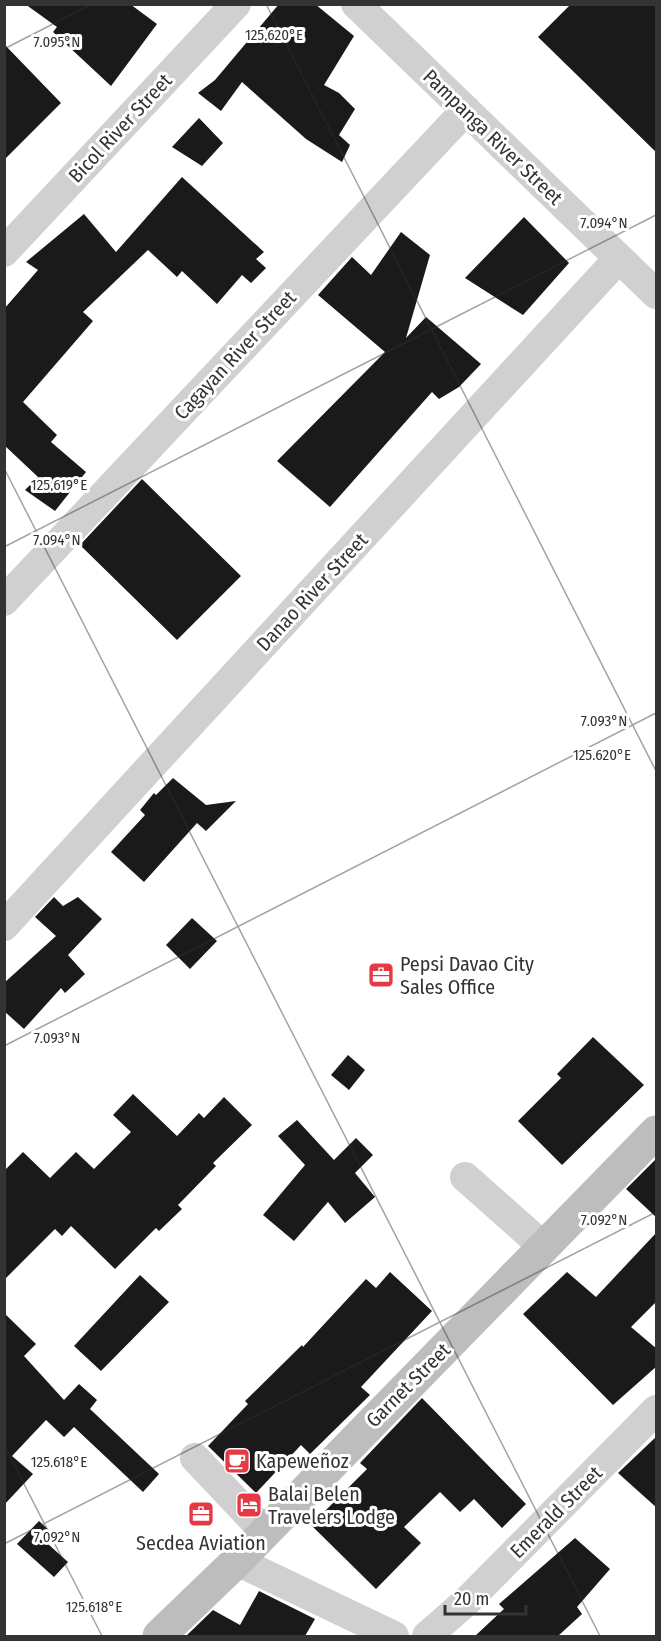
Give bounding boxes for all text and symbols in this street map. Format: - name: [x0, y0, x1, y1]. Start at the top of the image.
- text: 125.620°E: [245, 26, 303, 44]
- text: 7.095°N: [34, 33, 80, 51]
- street label: Pampanga River Street: [418, 64, 568, 210]
- street label: Bicol River Street: [63, 68, 177, 187]
- text: 7.094°N: [580, 214, 628, 232]
- street label: Cagayan River Street: [169, 285, 301, 424]
- text: 125.619°E: [31, 476, 87, 494]
- street label: Danao River Street: [251, 528, 373, 656]
- text: 7.094°N: [33, 531, 81, 549]
- text: 7.093°N: [581, 712, 627, 730]
- text: 125.620°E: [573, 746, 631, 764]
- place label: Pepsi Davao City Sales Office: [400, 952, 534, 999]
- office icon: Pepsi Davao City Sales Office: [366, 960, 396, 990]
- text: 7.093°N: [34, 1029, 80, 1047]
- text: 7.092°N: [581, 1211, 627, 1229]
- street label: Garnet Street: [361, 1338, 455, 1432]
- cafe icon: Kapeweñoz: [222, 1446, 252, 1476]
- place label: Kapeweñoz: [256, 1449, 349, 1473]
- text: 125.618°E: [31, 1453, 87, 1471]
- street label: Emerald Street: [505, 1461, 607, 1563]
- place label: Balai Belen Travelers Lodge: [268, 1482, 395, 1529]
- hotel icon: Balai Belen Travelers Lodge: [234, 1490, 264, 1520]
- office icon: Secdea Aviation: [186, 1499, 216, 1529]
- text: 7.092°N: [34, 1528, 80, 1546]
- place label: Secdea Aviation: [136, 1531, 266, 1555]
- scale bar: [445, 1578, 526, 1616]
- text: 20 m: [454, 1588, 489, 1610]
- text: 125.618°E: [66, 1598, 122, 1616]

